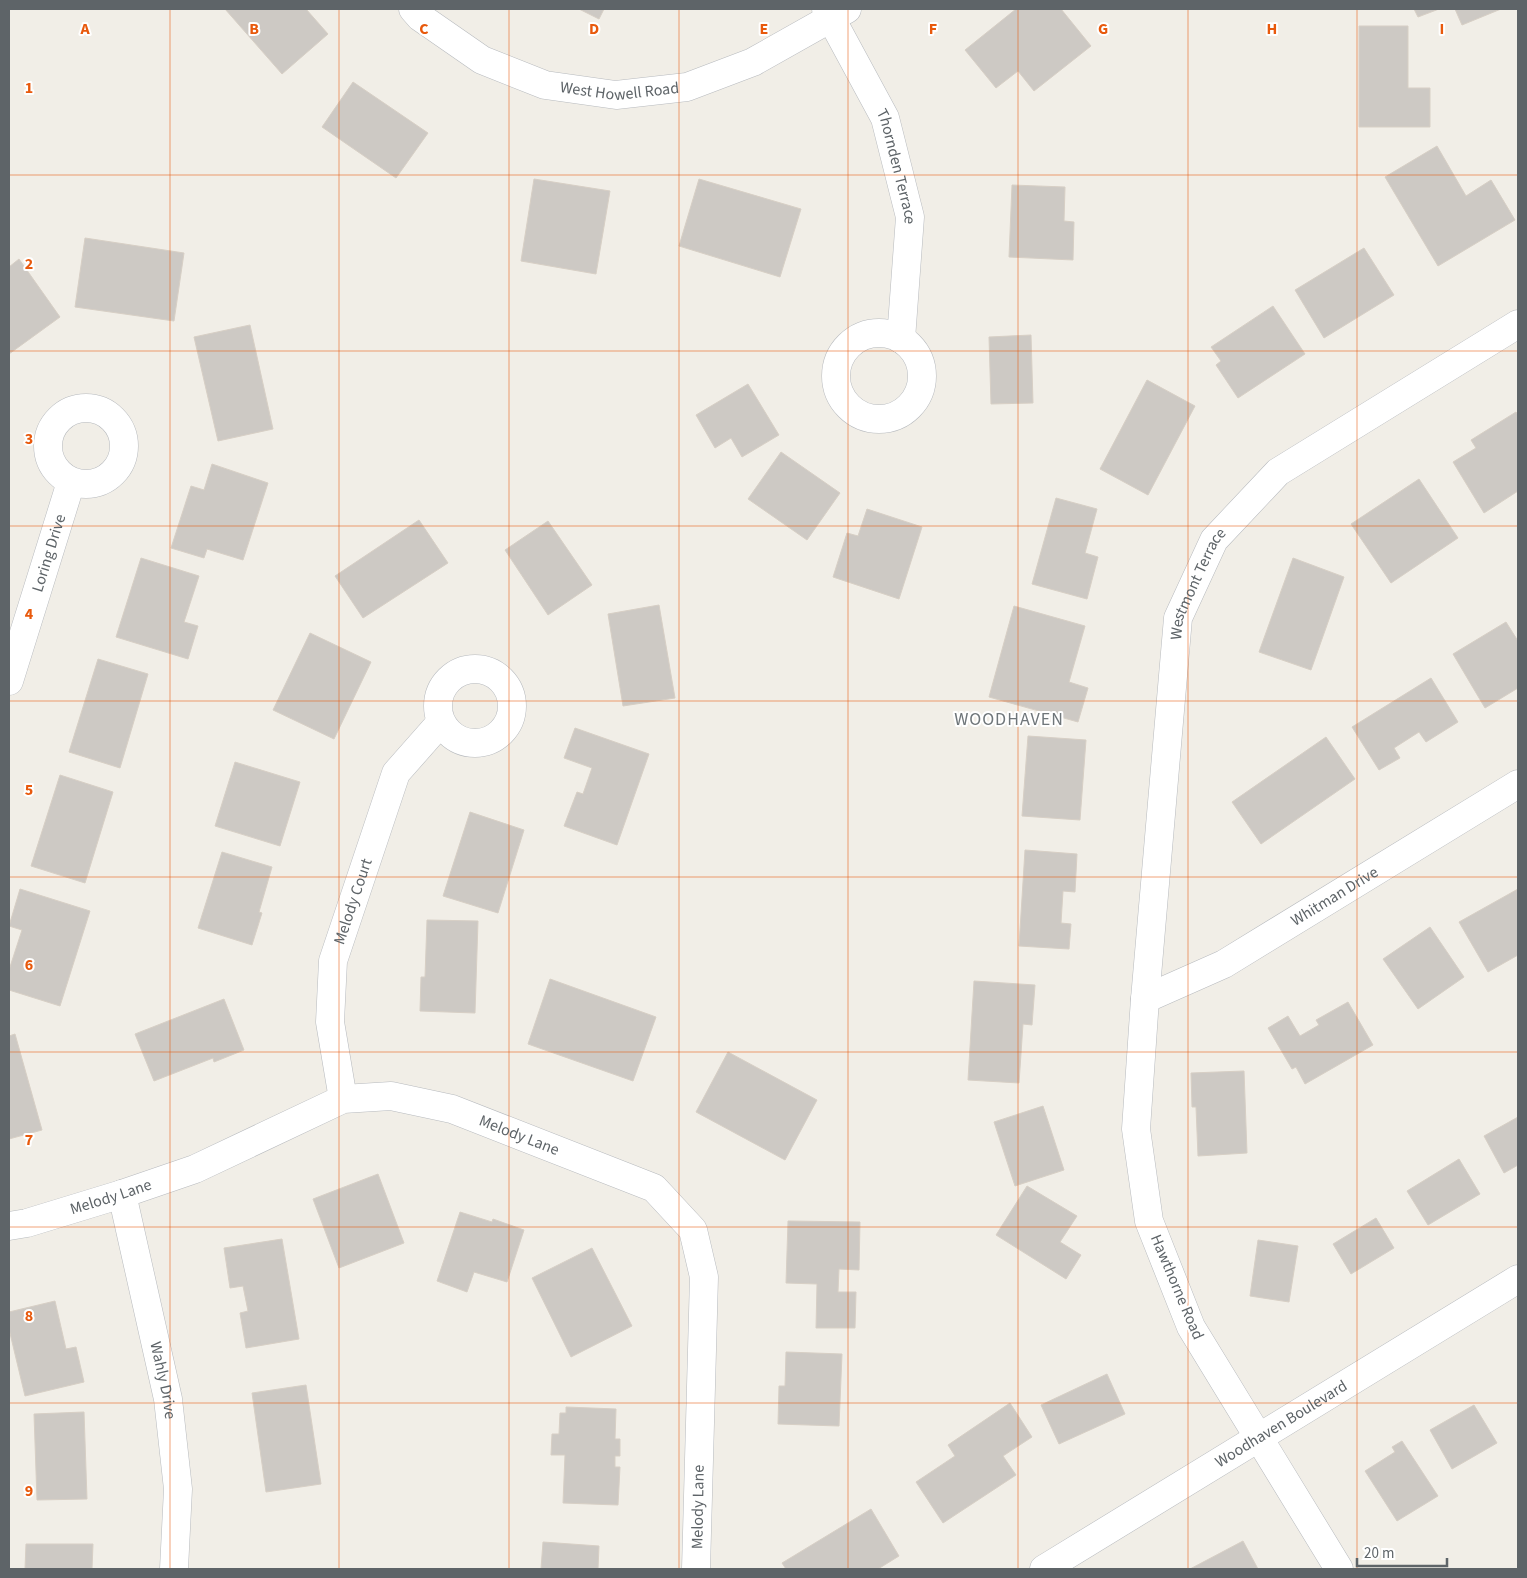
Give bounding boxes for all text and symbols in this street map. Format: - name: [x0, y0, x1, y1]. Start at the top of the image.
- text: A: [79, 18, 90, 40]
- text: B: [249, 18, 259, 40]
- text: C: [419, 18, 429, 40]
- text: D: [589, 18, 599, 40]
- text: E: [760, 18, 768, 40]
- text: F: [929, 18, 937, 40]
- text: G: [1098, 18, 1108, 40]
- text: H: [1267, 18, 1277, 40]
- text: I: [1440, 18, 1444, 40]
- street label: West Howell Road: [559, 76, 680, 106]
- text: 1: [25, 77, 33, 99]
- street label: Thornden Terrace: [871, 105, 921, 225]
- text: 2: [25, 253, 33, 275]
- text: 3: [25, 428, 33, 450]
- street label: Loring Drive: [26, 511, 71, 595]
- street label: Westmont Terrace: [1165, 523, 1231, 641]
- text: 4: [25, 603, 34, 625]
- district label: WOODHAVEN: [954, 707, 1064, 732]
- text: 5: [25, 779, 33, 801]
- street label: Melody Court: [328, 855, 378, 947]
- street label: Whitman Drive: [1287, 861, 1382, 931]
- text: 6: [25, 954, 33, 976]
- street label: Melody Lane: [476, 1110, 563, 1161]
- text: 7: [25, 1129, 33, 1151]
- street label: Melody Lane: [67, 1174, 155, 1220]
- street label: Hawthorne Road: [1145, 1231, 1209, 1343]
- text: 8: [25, 1305, 33, 1327]
- street label: Wahly Drive: [144, 1340, 181, 1420]
- street label: Woodhaven Boulevard: [1211, 1375, 1351, 1473]
- street label: Melody Lane: [686, 1465, 710, 1549]
- text: 9: [25, 1480, 33, 1502]
- scale bar: [1357, 1536, 1447, 1568]
- text: 20 m: [1364, 1543, 1394, 1564]

